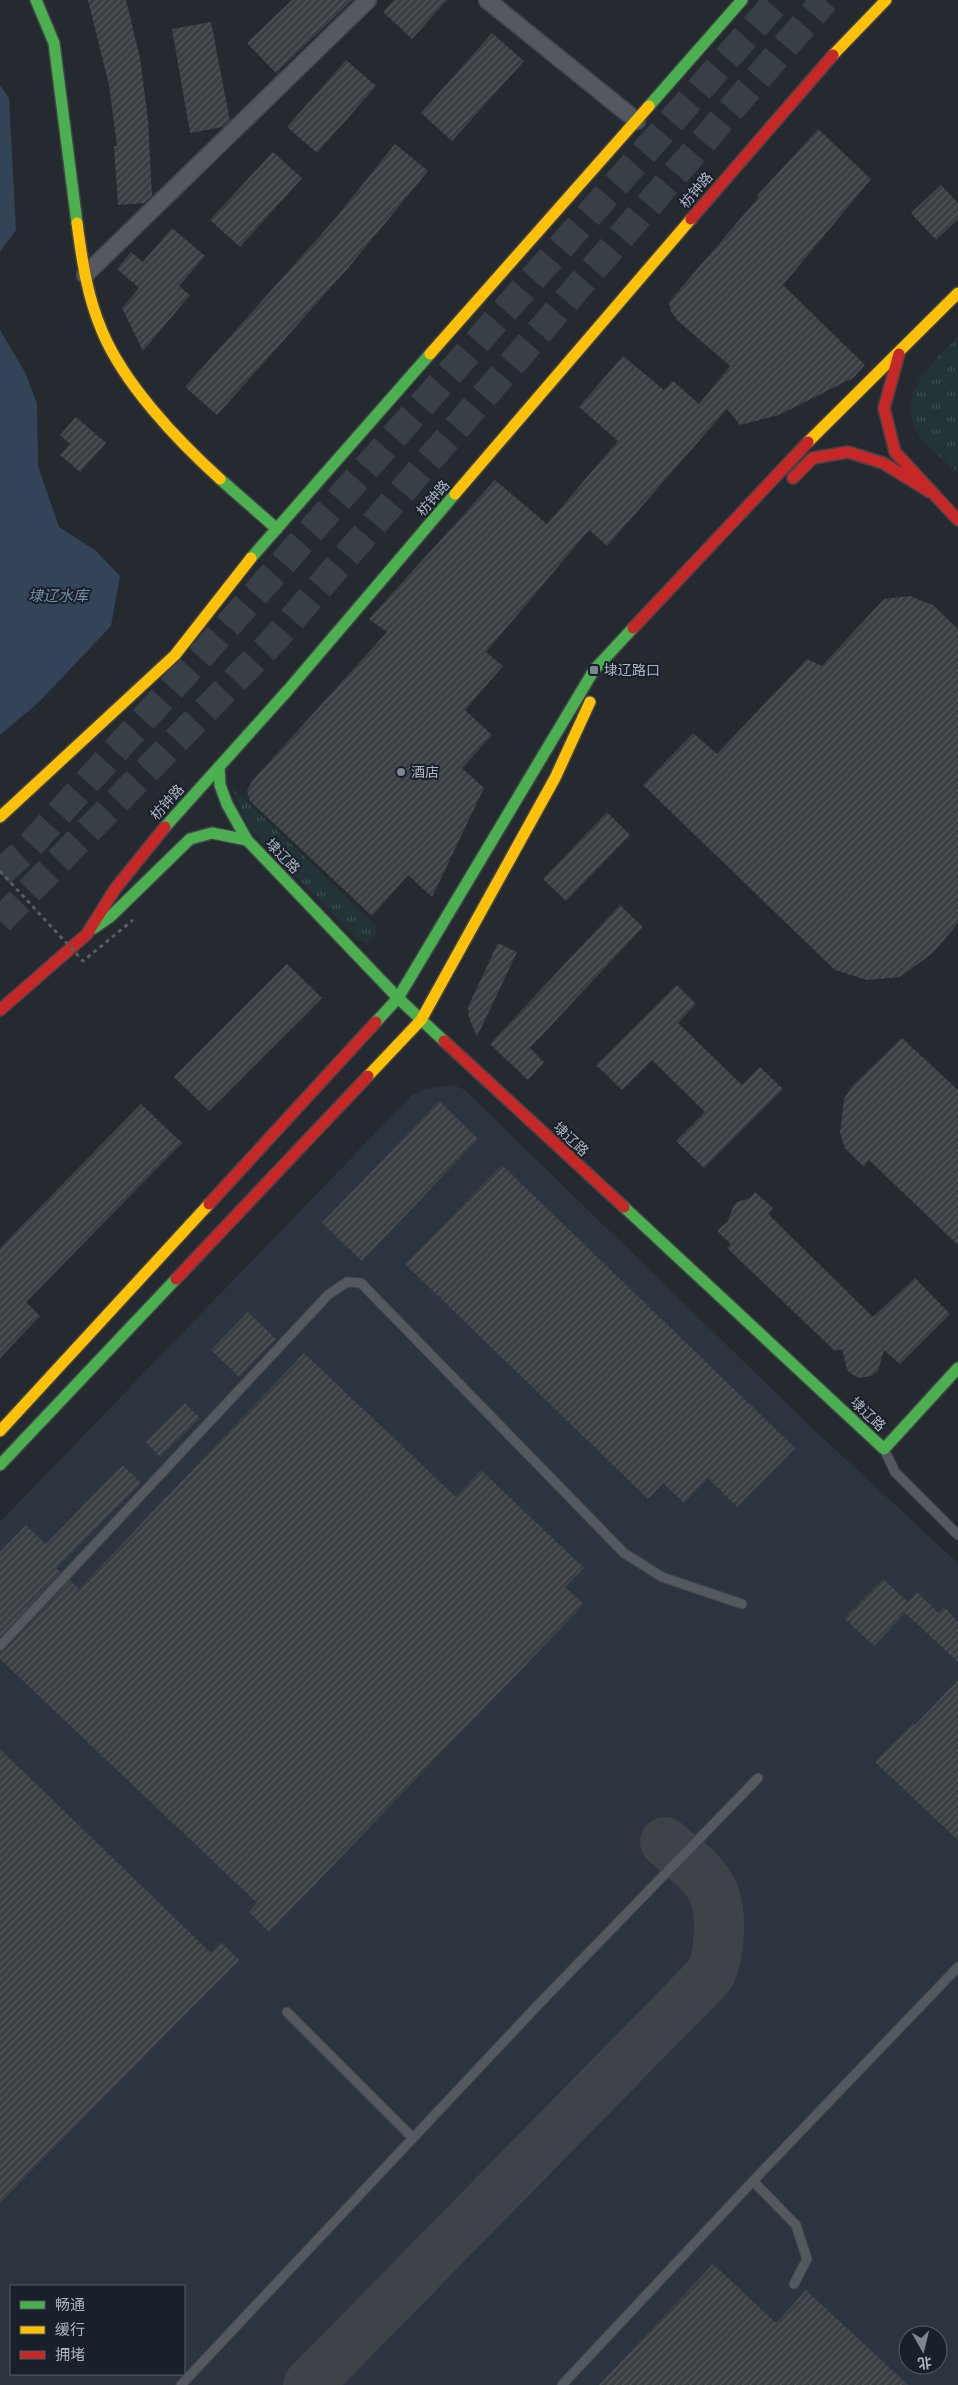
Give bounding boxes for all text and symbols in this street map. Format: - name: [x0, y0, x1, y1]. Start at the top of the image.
- street label: 枋钟路: [676, 169, 716, 211]
- street label: 枋钟路: [413, 477, 453, 519]
- water label: 埭辽水库: [28, 587, 91, 604]
- place label: 埭辽路口: [604, 662, 660, 678]
- marker: 埭辽路口: [588, 664, 600, 676]
- place label: 酒店: [411, 764, 439, 780]
- marker: 酒店: [395, 766, 407, 778]
- street label: 枋钟路: [147, 781, 187, 823]
- street label: 埭辽路: [263, 835, 303, 877]
- street label: 埭辽路: [550, 1119, 592, 1159]
- street label: 埭辽路: [847, 1394, 889, 1434]
- legend: [10, 2285, 185, 2375]
- text: 畅通: [55, 2296, 85, 2313]
- text: 缓行: [55, 2321, 85, 2338]
- north arrow: [898, 2325, 948, 2375]
- text: 拥堵: [55, 2346, 85, 2363]
- text: 北: [917, 2354, 933, 2372]

